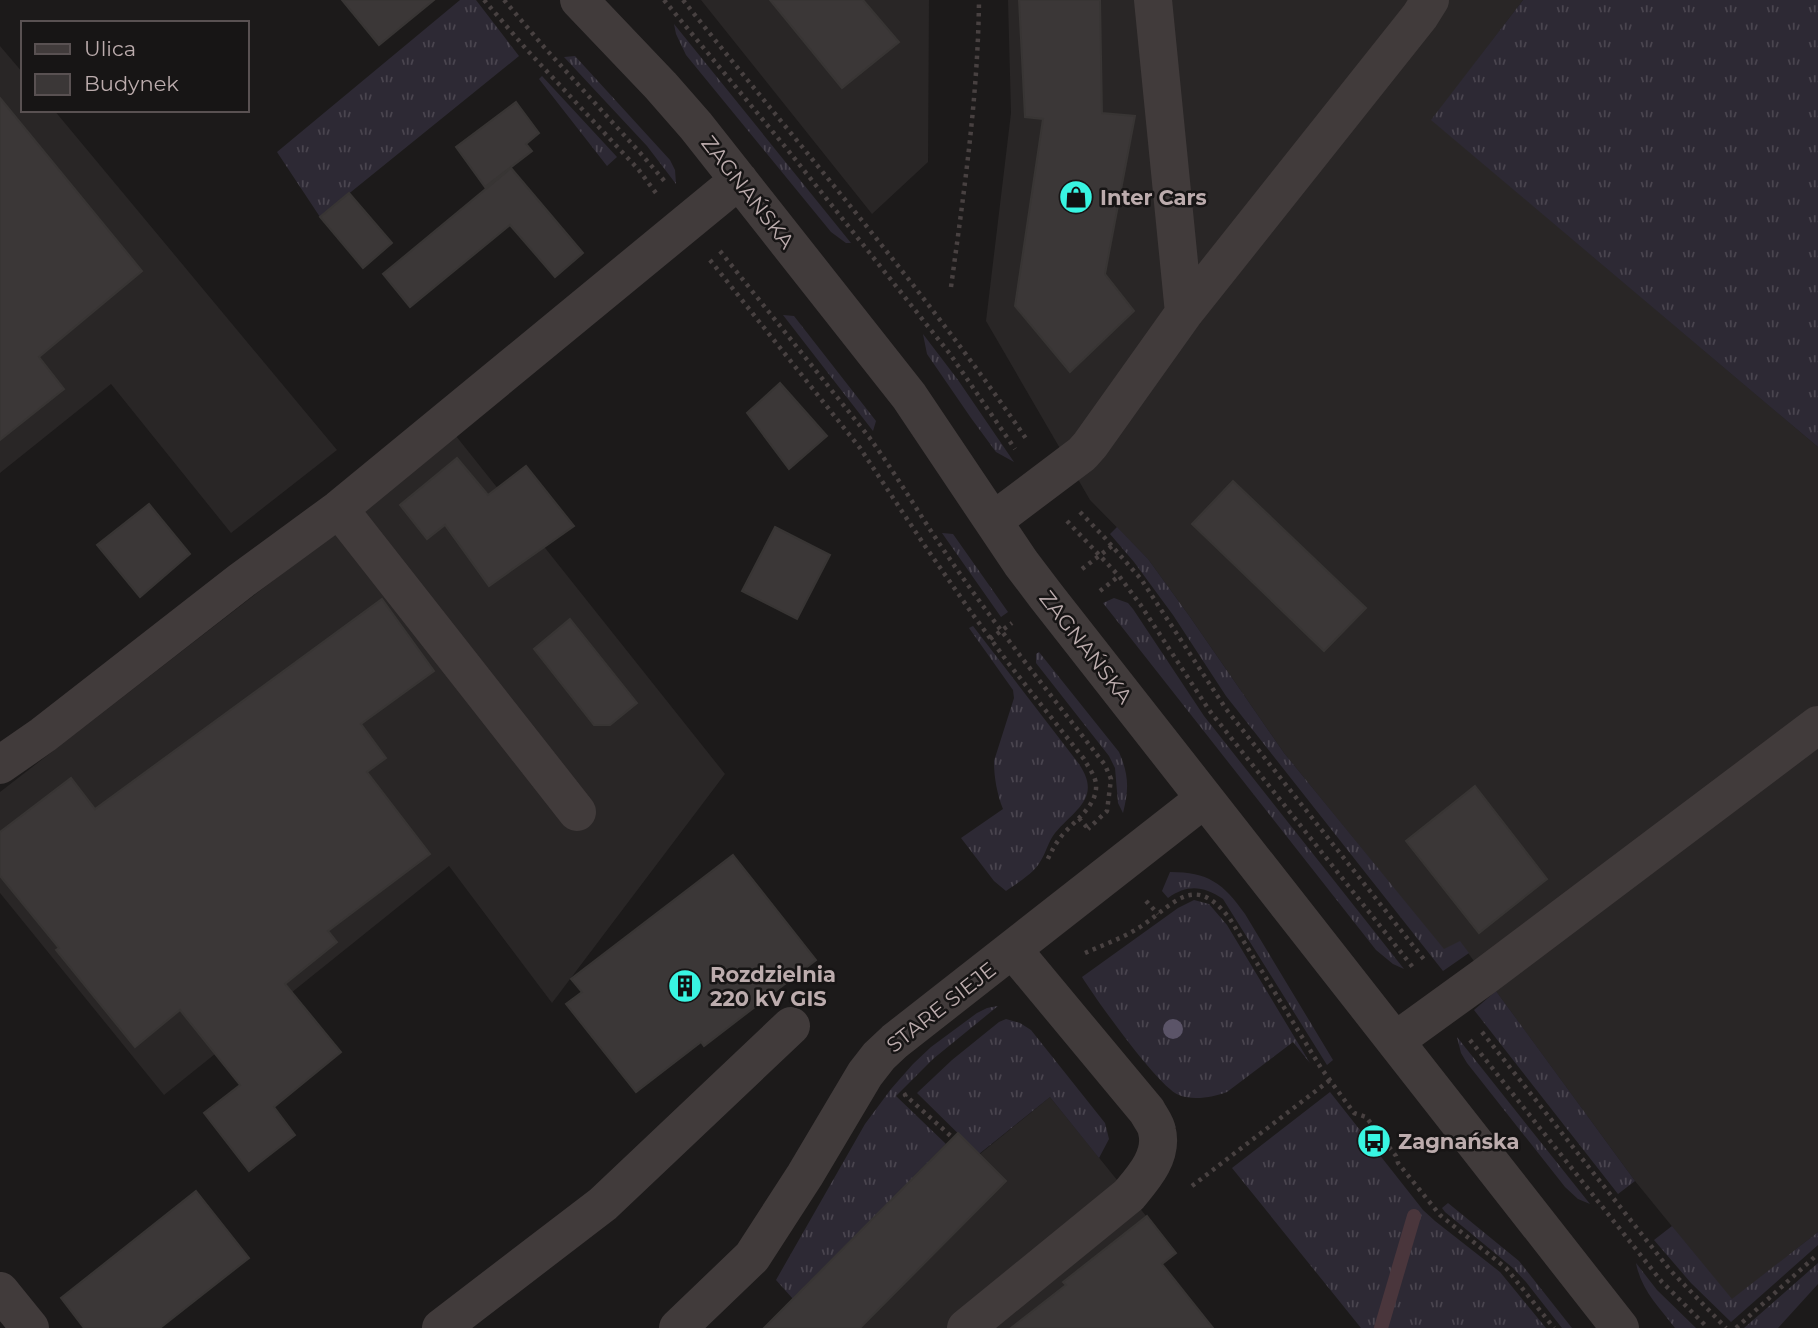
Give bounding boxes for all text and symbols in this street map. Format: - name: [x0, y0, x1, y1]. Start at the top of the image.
- legend: [21, 21, 248, 112]
- text: Ulica: [84, 36, 136, 61]
- text: Budynek: [84, 71, 179, 96]
- street label: ZAGNAŃSKA: [696, 131, 800, 254]
- shop icon: Inter Cars: [1057, 178, 1095, 216]
- place label: Inter Cars: [1100, 185, 1207, 210]
- street label: ZAGNAŃSKA: [1034, 586, 1138, 709]
- street label: STARE SIEJE: [881, 957, 1001, 1057]
- place label: Rozdzielnia 220 kV GIS: [710, 962, 836, 1011]
- building icon: Rozdzielnia 220 kV GIS: [666, 967, 704, 1005]
- bus stop icon: Zagnańska: [1355, 1122, 1393, 1160]
- place label: Zagnańska: [1398, 1129, 1520, 1154]

